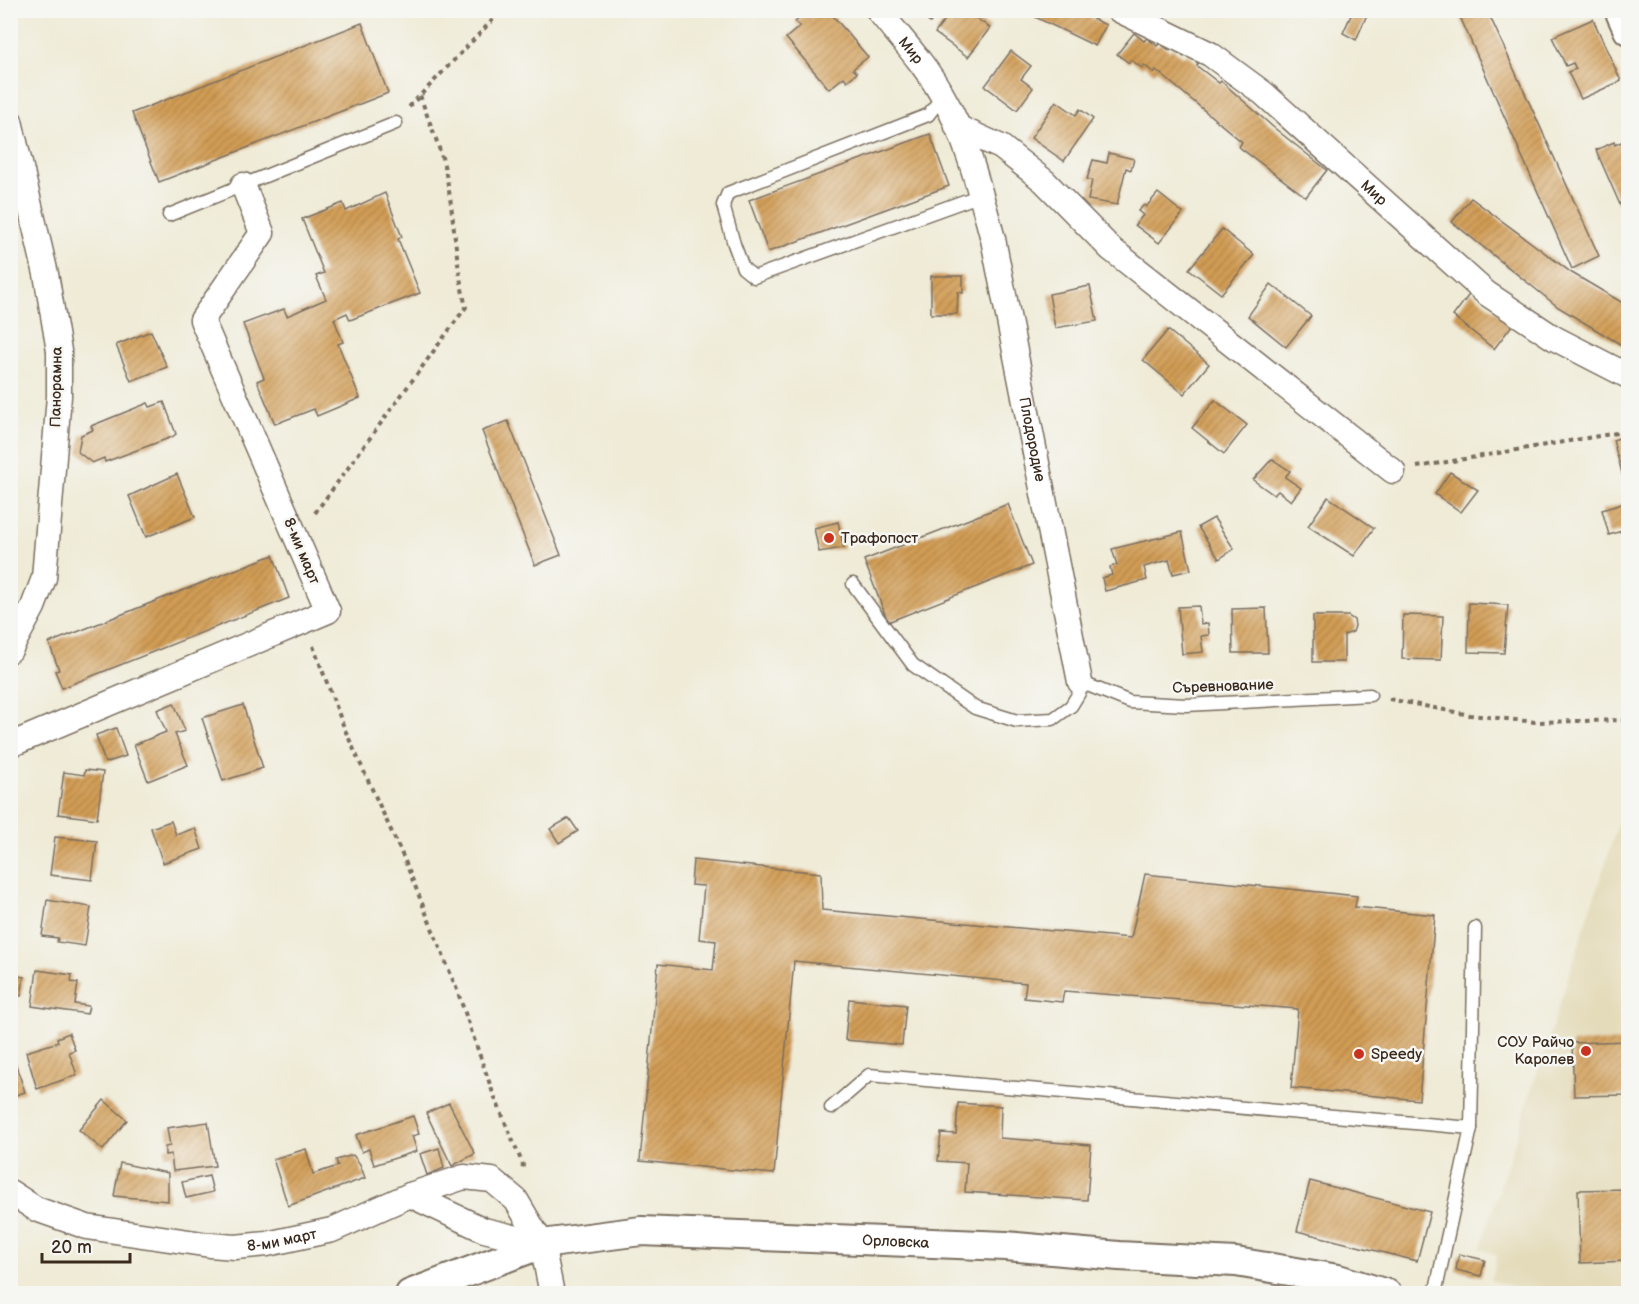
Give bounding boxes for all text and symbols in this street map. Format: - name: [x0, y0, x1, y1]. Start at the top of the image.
- street label: Мир: [894, 33, 927, 68]
- street label: Мир: [1356, 176, 1391, 210]
- street label: Панорамна: [46, 346, 67, 428]
- street label: Плодородие: [1014, 396, 1049, 483]
- street label: 8-ми март: [279, 515, 324, 587]
- place label: Трафопост: [841, 529, 918, 548]
- marker: Трафопост: [822, 531, 836, 545]
- street label: Съревнование: [1172, 675, 1274, 698]
- place label: СОУ Райчо Каролев: [1497, 1033, 1574, 1069]
- marker: СОУ Райчо Каролев: [1579, 1044, 1593, 1058]
- place label: Speedy: [1371, 1045, 1422, 1064]
- marker: Speedy: [1352, 1047, 1366, 1061]
- street label: 8-ми март: [246, 1225, 319, 1256]
- scale bar: [42, 1226, 130, 1264]
- street label: Орловска: [862, 1231, 930, 1253]
- text: 20 m: [51, 1237, 92, 1258]

